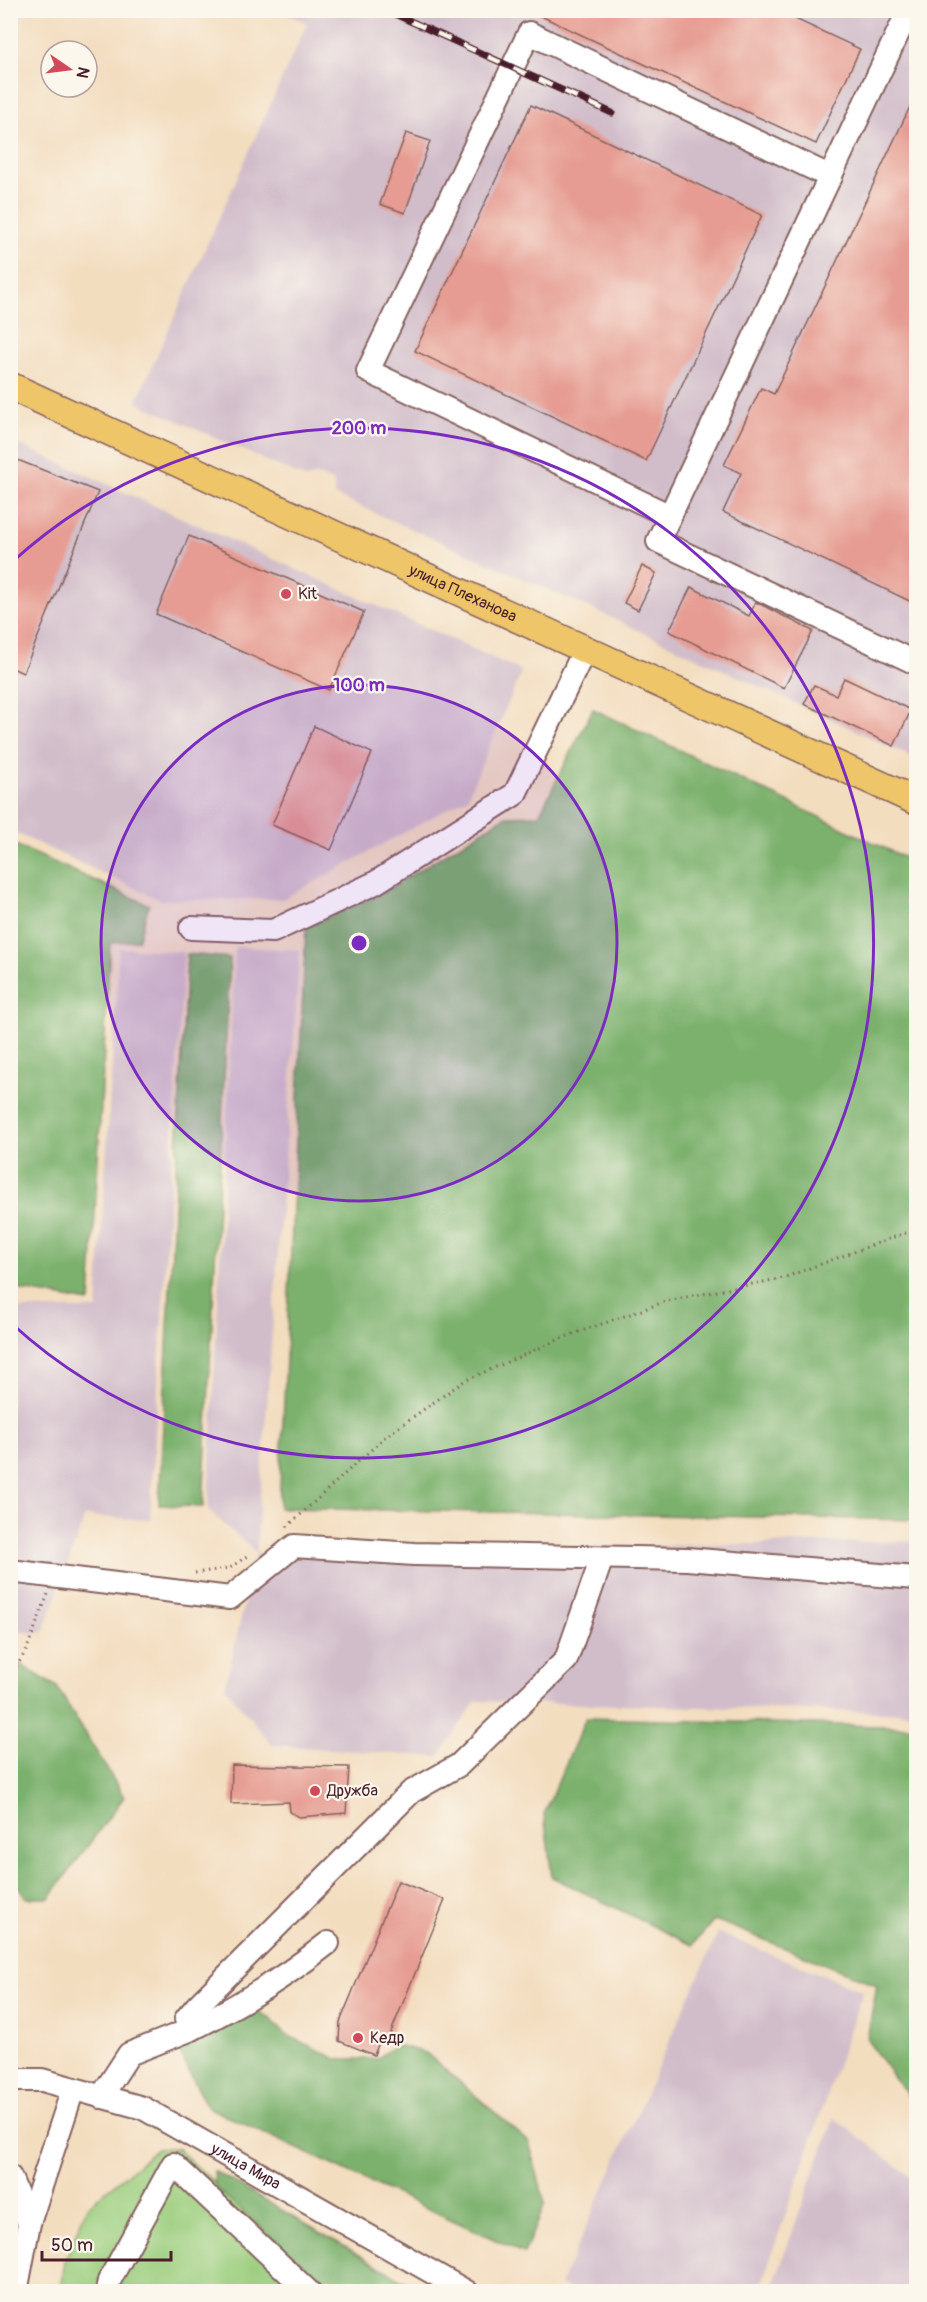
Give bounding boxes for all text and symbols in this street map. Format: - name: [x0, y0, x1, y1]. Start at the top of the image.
- north arrow: [39, 39, 99, 99]
- text: N: [72, 65, 94, 80]
- text: 200 m: [332, 417, 386, 440]
- street label: улица Плеханова: [405, 560, 520, 627]
- place label: Kit: [298, 584, 317, 604]
- marker: Kit: [279, 587, 293, 601]
- text: 100 m: [333, 674, 385, 697]
- centre of rings: [349, 933, 369, 953]
- place label: Дружба: [326, 1781, 378, 1801]
- marker: Дружба: [308, 1784, 322, 1798]
- place label: Кедр: [370, 2028, 404, 2048]
- marker: Кедр: [351, 2031, 365, 2045]
- street label: улица Мира: [206, 2138, 284, 2194]
- scale bar: [42, 2224, 171, 2262]
- text: 50 m: [51, 2234, 93, 2257]

